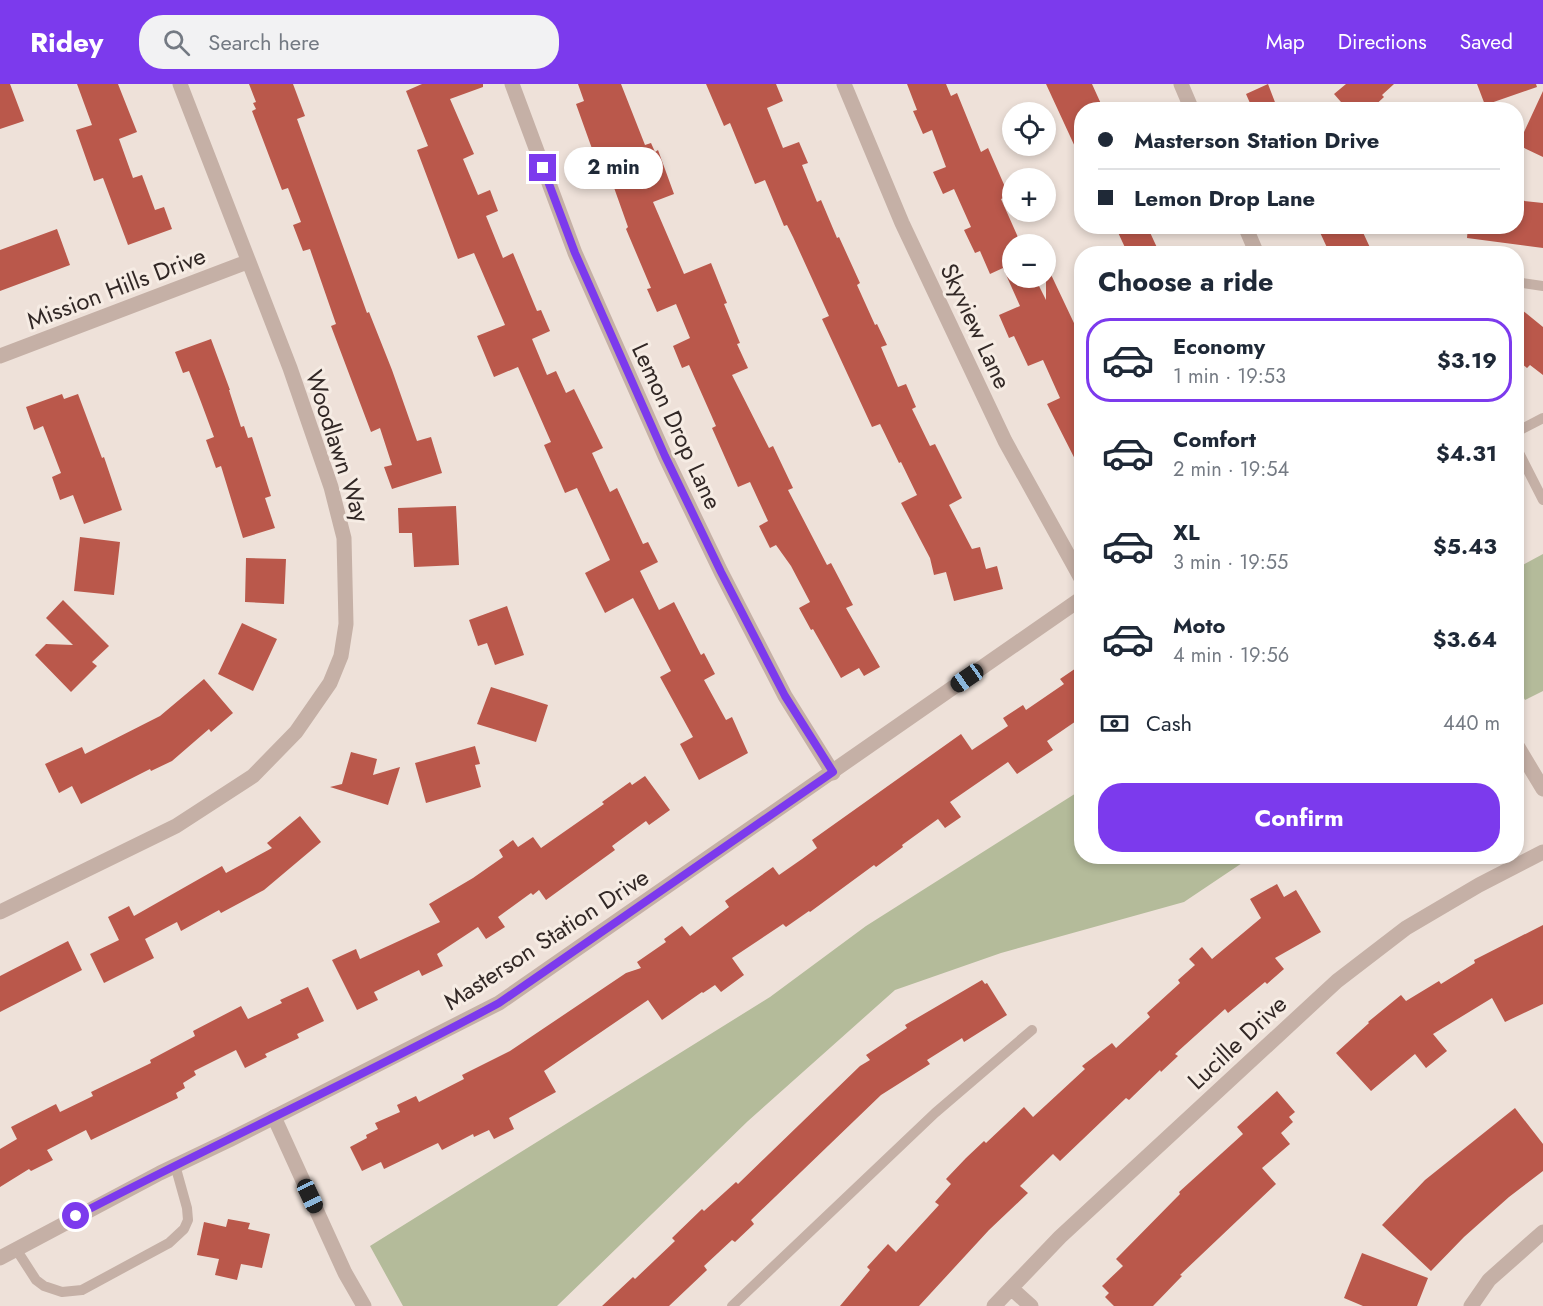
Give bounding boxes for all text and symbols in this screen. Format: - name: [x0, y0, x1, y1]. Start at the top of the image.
- search box: [139, 15, 559, 69]
- text: Ridey: [30, 22, 103, 63]
- icon: search: [160, 26, 193, 59]
- text: Search here: [208, 26, 320, 58]
- text: Map: [1266, 27, 1305, 57]
- text: Directions: [1338, 27, 1427, 57]
- text: Saved: [1460, 27, 1513, 57]
- map controls: [1002, 102, 1056, 288]
- button: locate: [1002, 102, 1056, 156]
- text: Masterson Station Drive: [1134, 124, 1379, 156]
- callout: 2 min: [564, 147, 663, 189]
- text: 2 min: [587, 153, 640, 182]
- route end: [529, 154, 556, 181]
- button: +: [1002, 168, 1056, 222]
- text: Lemon Drop Lane: [1134, 182, 1315, 214]
- button: −: [1002, 234, 1056, 288]
- street label: Mission Hills Drive: [22, 238, 210, 338]
- street label: Skyview Lane: [932, 257, 1020, 395]
- text: Choose a ride: [1098, 262, 1273, 301]
- text: Economy: [1173, 330, 1265, 362]
- icon: car: [1101, 333, 1155, 387]
- street label: Lemon Drop Lane: [623, 337, 731, 515]
- text: $3.19: [1437, 344, 1497, 376]
- text: 1 min · 19:53: [1173, 362, 1286, 391]
- street label: Woodlawn Way: [297, 365, 379, 527]
- text: Comfort: [1173, 423, 1256, 455]
- icon: car: [1101, 426, 1155, 480]
- text: $4.31: [1436, 437, 1497, 469]
- text: 2 min · 19:54: [1173, 455, 1289, 484]
- text: XL: [1173, 516, 1200, 548]
- icon: car: [1101, 519, 1155, 573]
- text: $5.43: [1433, 530, 1497, 562]
- text: 3 min · 19:55: [1173, 548, 1288, 577]
- text: Moto: [1173, 609, 1226, 641]
- icon: car: [1101, 612, 1155, 666]
- text: $3.64: [1433, 623, 1497, 655]
- text: 4 min · 19:56: [1173, 641, 1289, 670]
- car: [947, 660, 987, 696]
- icon: cash: [1098, 707, 1131, 740]
- text: Cash: [1146, 707, 1192, 739]
- text: 440 m: [1443, 709, 1500, 738]
- button: Confirm: [1098, 783, 1500, 852]
- street label: Masterson Station Drive: [437, 859, 655, 1019]
- street label: Lucille Drive: [1180, 987, 1294, 1097]
- car: [294, 1176, 326, 1216]
- route start: [62, 1202, 89, 1229]

